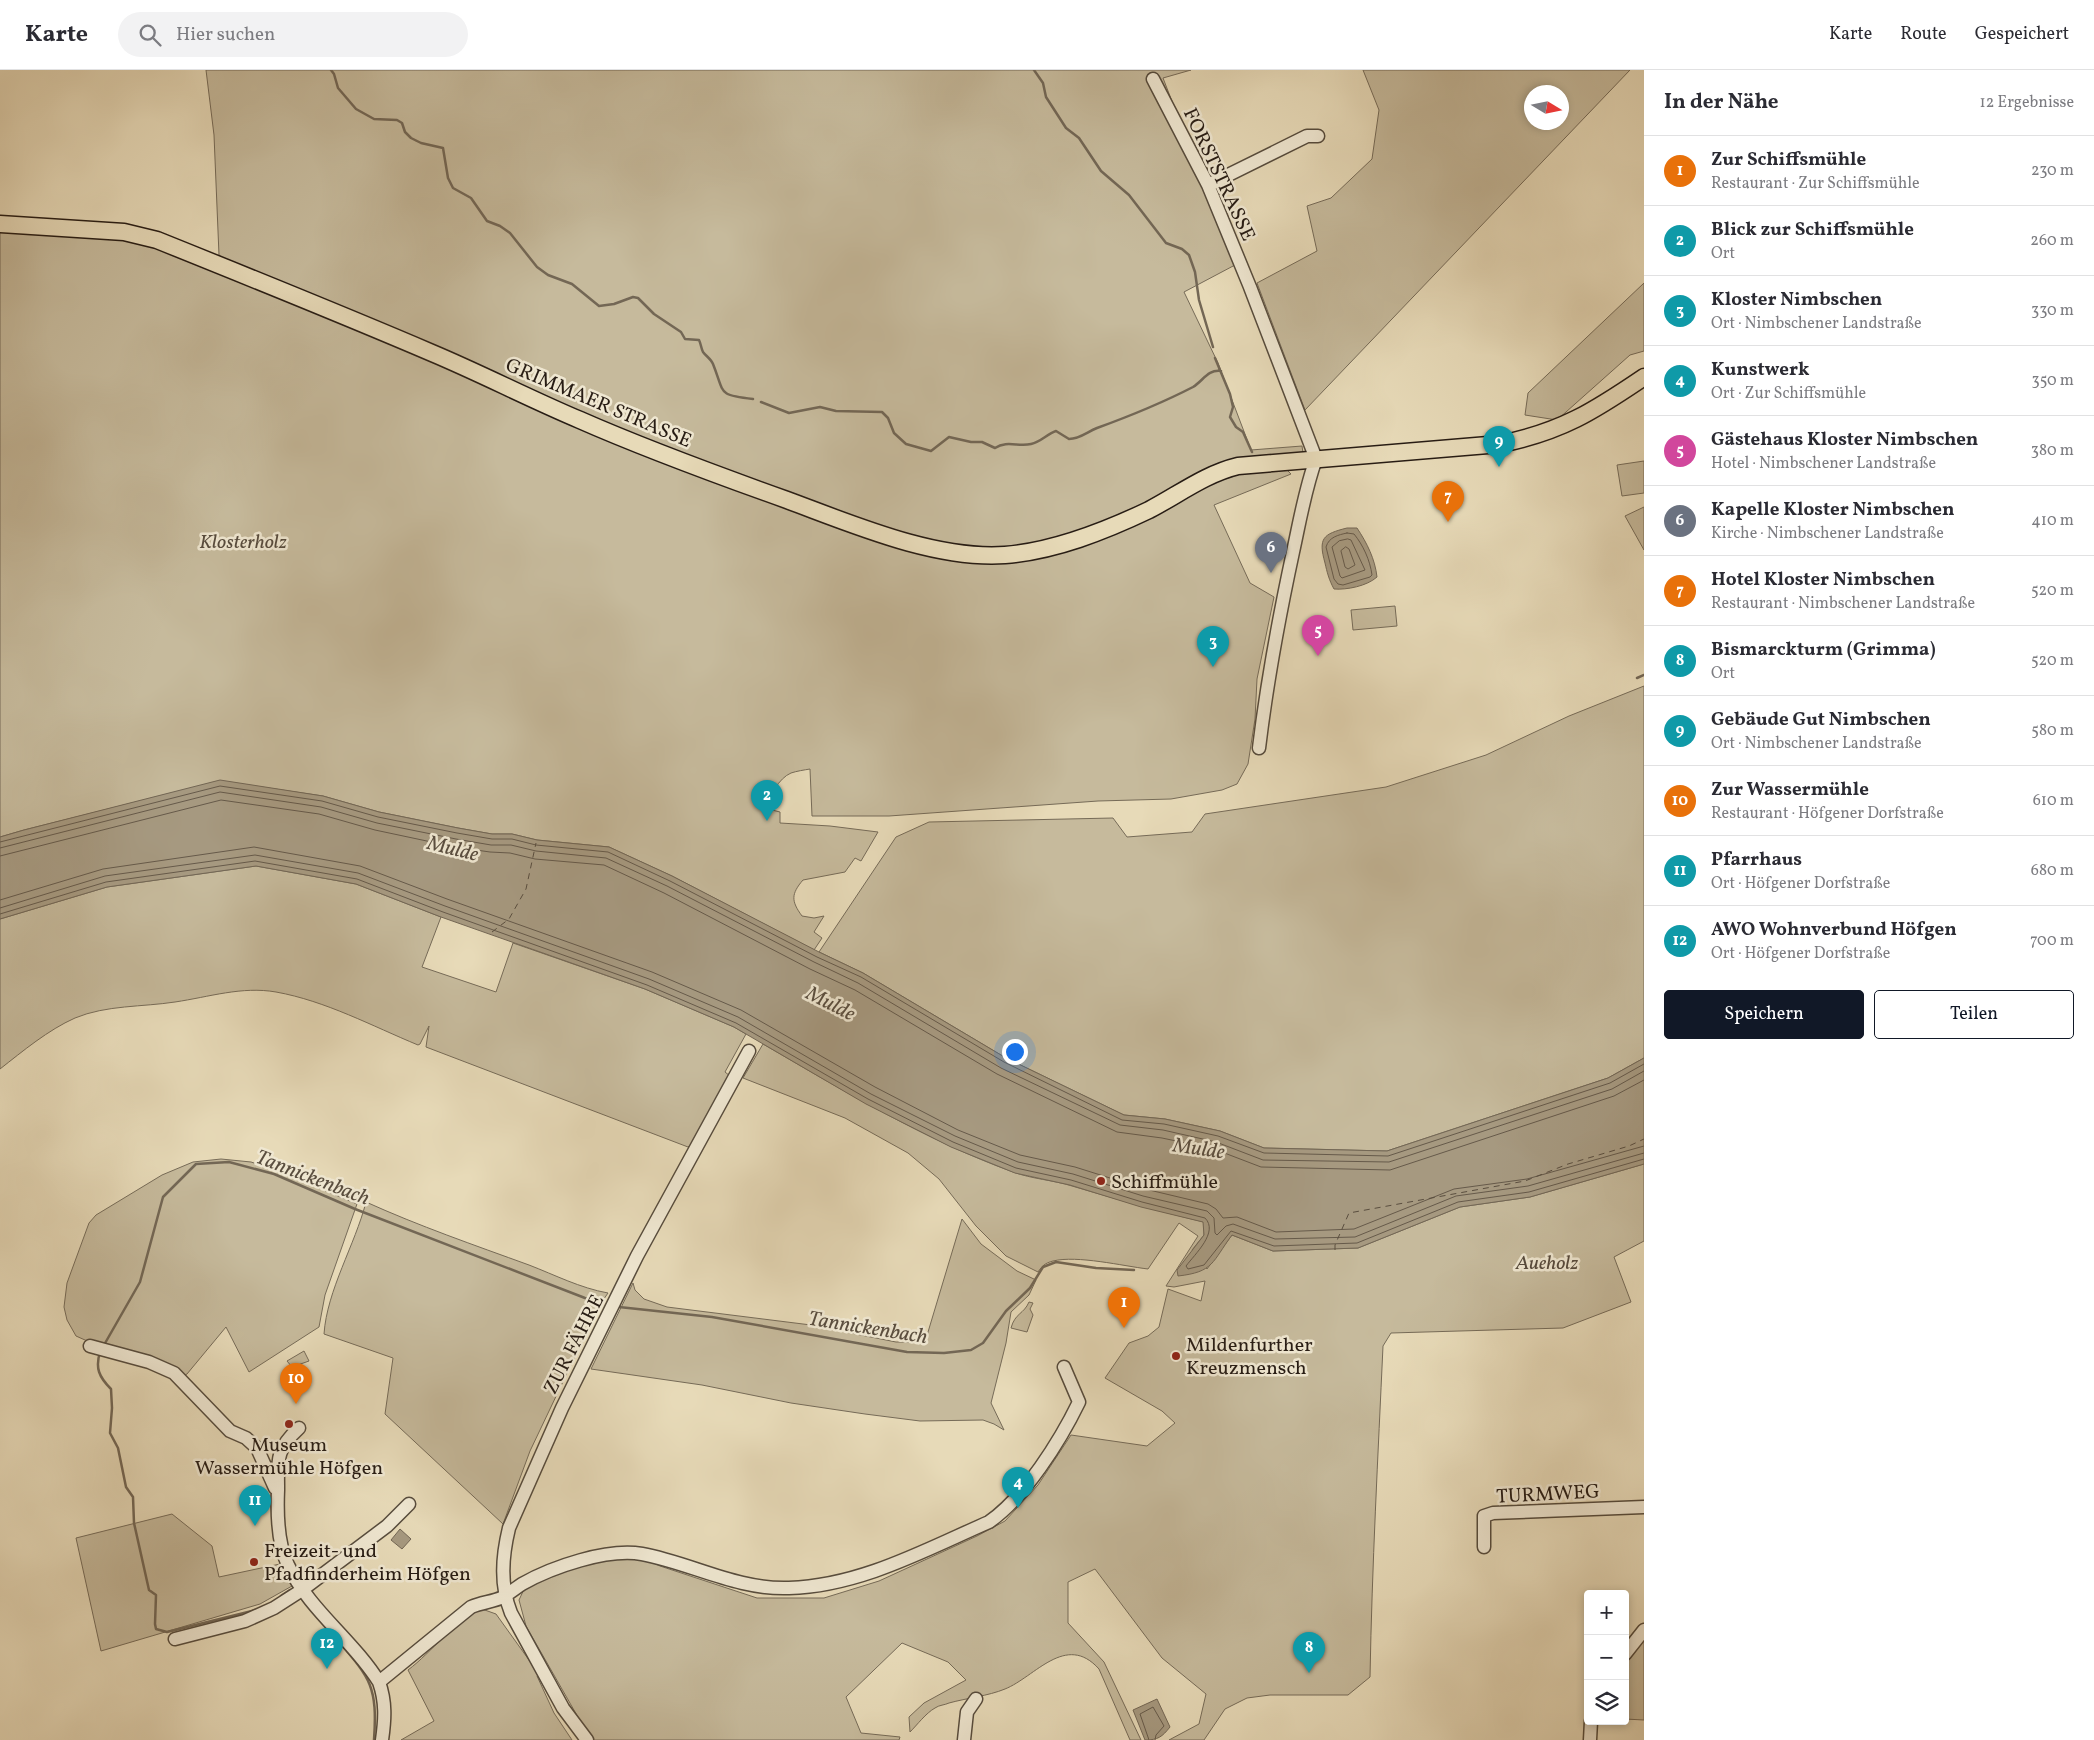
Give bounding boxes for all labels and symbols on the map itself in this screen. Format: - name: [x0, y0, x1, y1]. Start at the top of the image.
- north arrow: [1524, 85, 1569, 130]
- street label: FORSTSTRASSE: [1175, 104, 1261, 246]
- street label: GRIMMAER STRASSE: [501, 352, 696, 456]
- pin: 9: [1483, 426, 1515, 467]
- pin: 7: [1432, 481, 1464, 522]
- park label: Klosterholz: [199, 529, 287, 557]
- pin: 6: [1255, 532, 1287, 573]
- pin: 5: [1302, 615, 1334, 656]
- pin: 3: [1197, 626, 1229, 667]
- pin: 2: [751, 780, 783, 821]
- water label: Mulde: [423, 829, 482, 870]
- water label: Mulde: [800, 979, 860, 1029]
- your location: [1002, 1039, 1028, 1065]
- water label: Mulde: [1170, 1131, 1227, 1167]
- water label: Tannickenbach: [251, 1143, 374, 1213]
- place label: Schiffmühle: [1111, 1169, 1218, 1197]
- marker: Schiffmühle: [1095, 1175, 1107, 1187]
- park label: Aueholz: [1515, 1250, 1578, 1278]
- pin: 1: [1108, 1287, 1140, 1328]
- street label: ZUR FÄHRE: [538, 1290, 612, 1400]
- water label: Tannickenbach: [806, 1305, 929, 1352]
- place label: Mildenfurther Kreuzmensch: [1186, 1332, 1313, 1383]
- marker: Mildenfurther Kreuzmensch: [1170, 1350, 1182, 1362]
- pin: 10: [280, 1363, 312, 1404]
- marker: Museum Wassermühle Höfgen: [283, 1418, 295, 1430]
- place label: Museum Wassermühle Höfgen: [195, 1432, 383, 1483]
- pin: 4: [1002, 1467, 1034, 1508]
- street label: TURMWEG: [1496, 1478, 1601, 1512]
- pin: 11: [239, 1485, 271, 1526]
- place label: Freizeit- und Pfadfinderheim Höfgen: [264, 1538, 471, 1589]
- marker: Freizeit- und Pfadfinderheim Höfgen: [248, 1556, 260, 1568]
- pin: 12: [311, 1628, 343, 1669]
- pin: 8: [1293, 1632, 1325, 1673]

